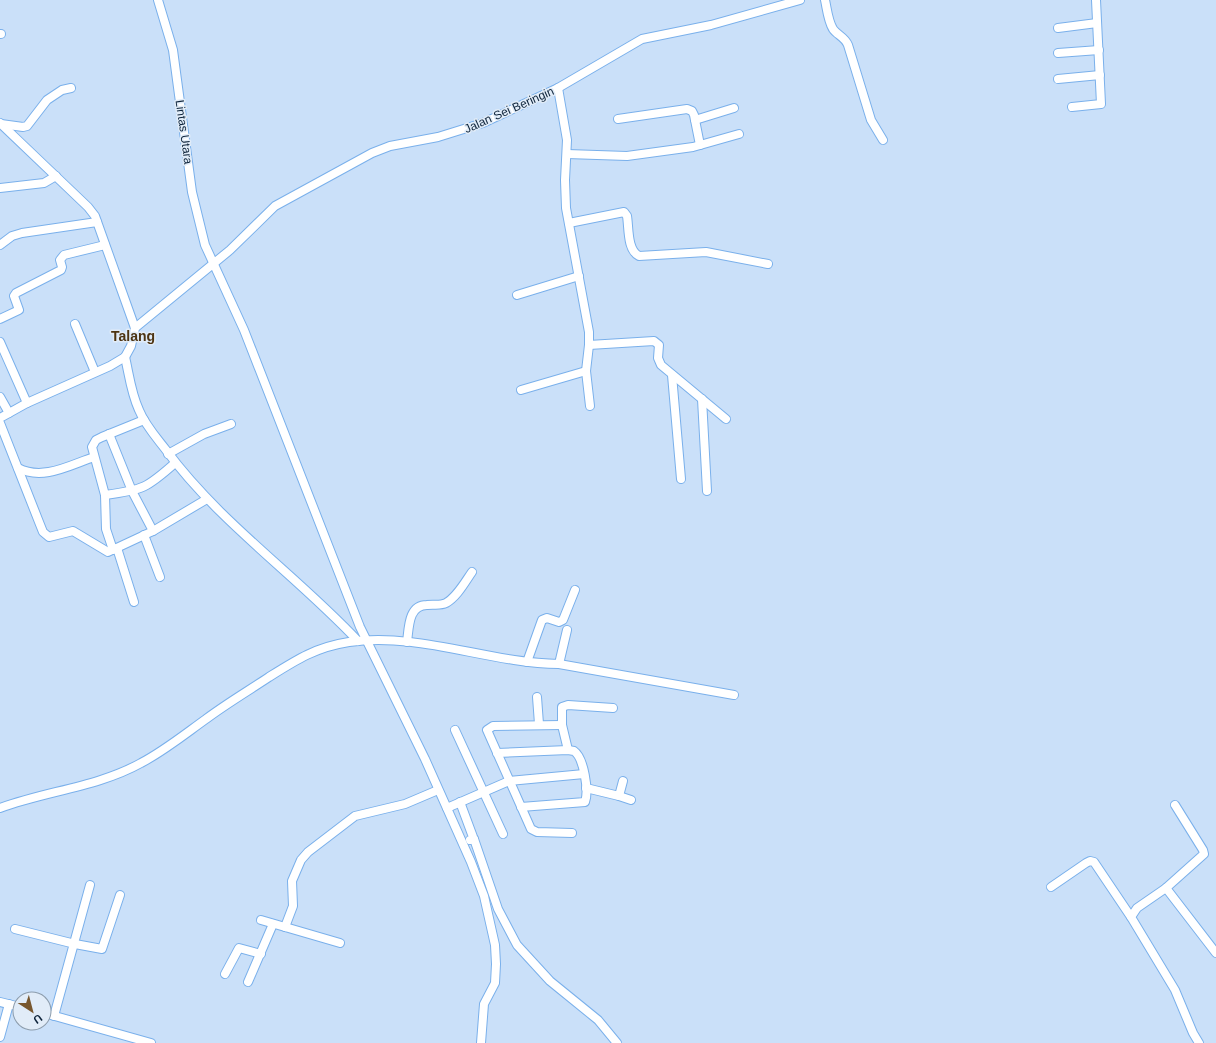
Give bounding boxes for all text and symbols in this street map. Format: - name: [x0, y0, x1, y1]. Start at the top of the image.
- street label: Jalan Sei Beringin: [462, 84, 556, 136]
- street label: Lintas Utara: [173, 99, 195, 165]
- district label: Talang: [111, 328, 155, 344]
- north arrow: [12, 991, 52, 1031]
- text: U: [31, 1012, 45, 1026]

